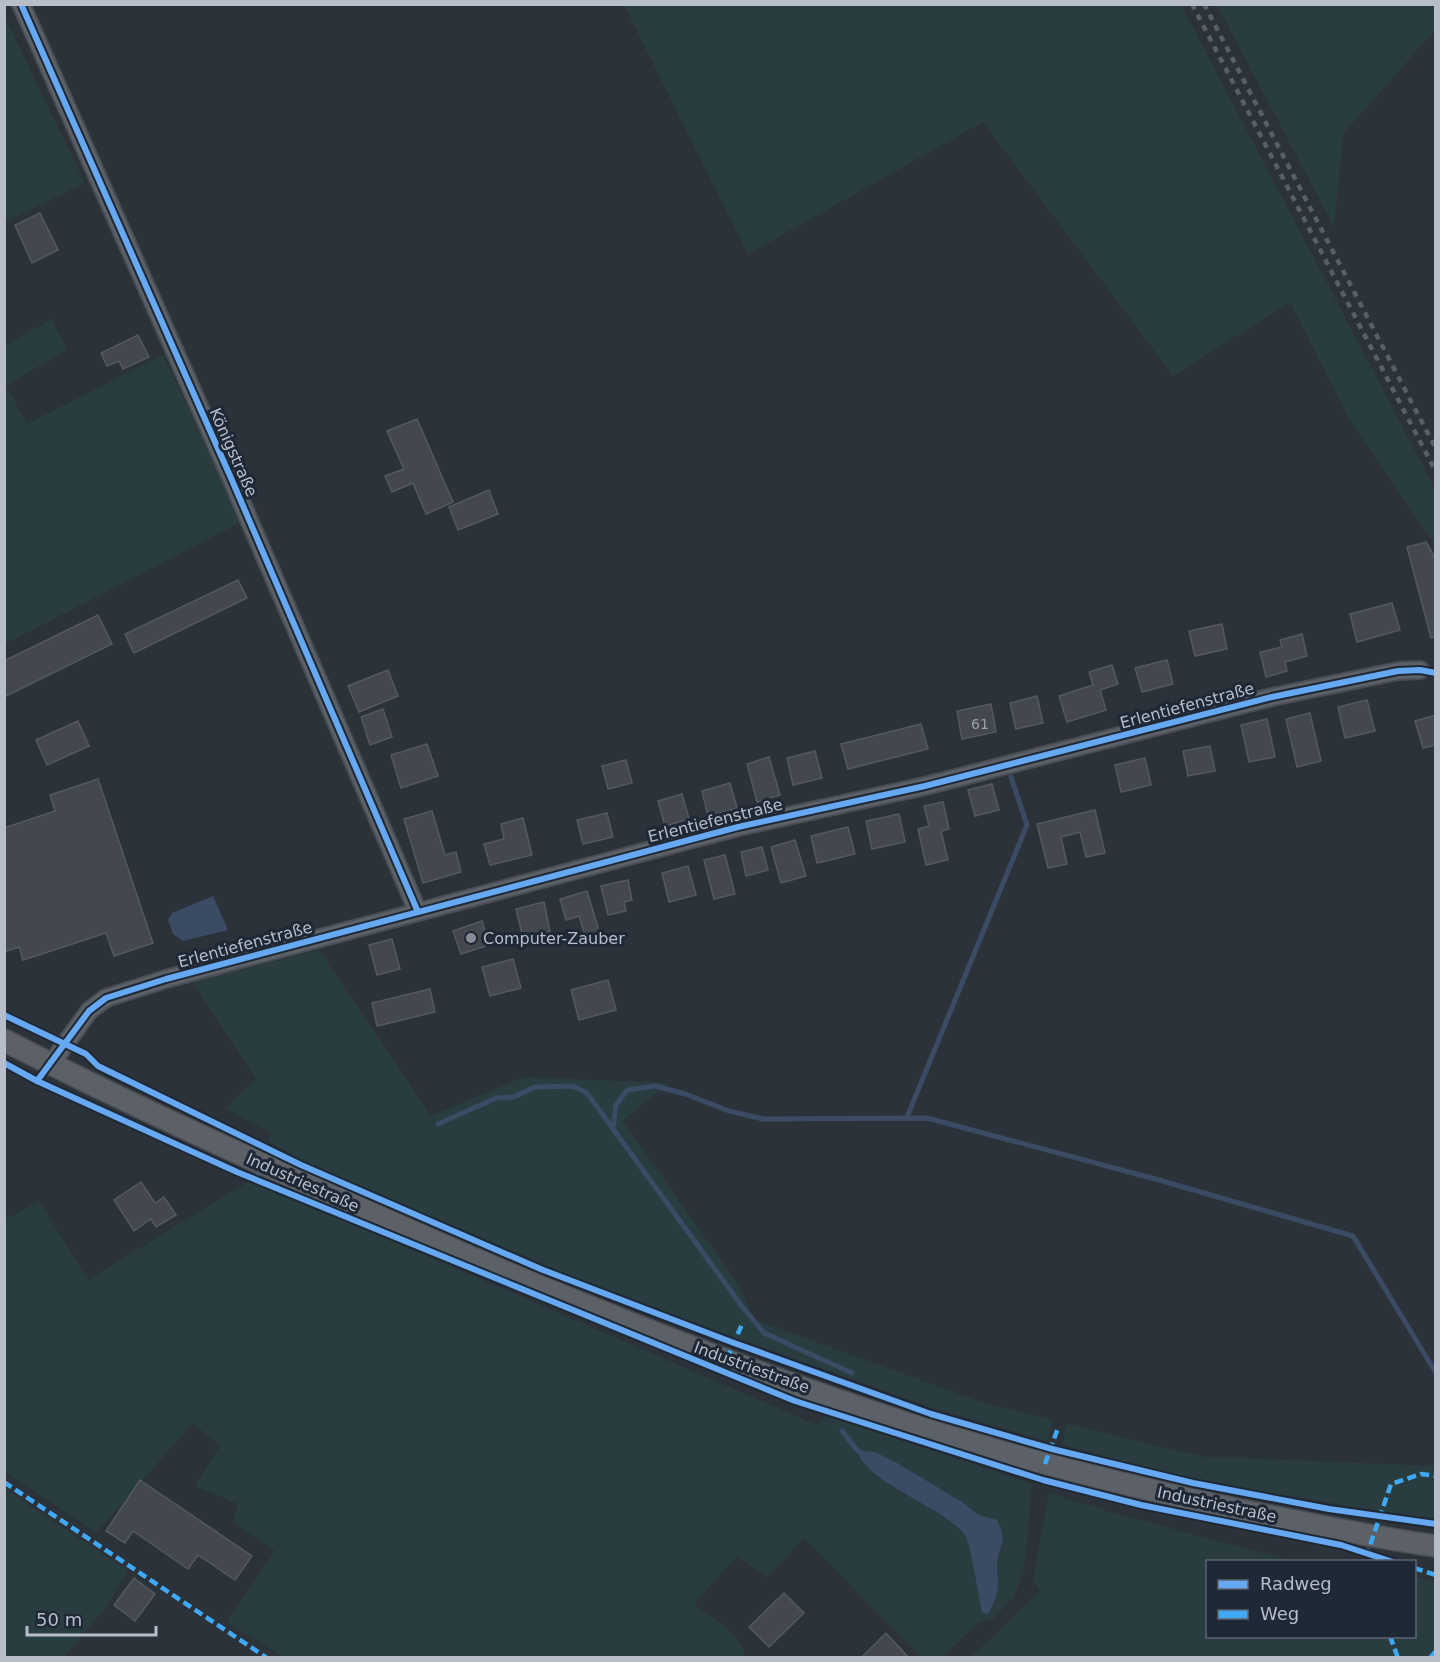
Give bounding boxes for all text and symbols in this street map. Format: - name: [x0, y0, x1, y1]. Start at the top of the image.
- street label: Königstraße: [206, 405, 262, 500]
- street label: Erlentiefenstraße: [1118, 678, 1256, 733]
- house number: 61: [971, 716, 989, 732]
- street label: Erlentiefenstraße: [646, 795, 784, 846]
- street label: Erlentiefenstraße: [176, 917, 314, 972]
- place label: Computer-Zauber: [483, 929, 625, 948]
- marker: Computer-Zauber: [464, 931, 478, 945]
- street label: Industriestraße: [243, 1149, 362, 1216]
- street label: Industriestraße: [691, 1338, 812, 1397]
- street label: Industriestraße: [1155, 1483, 1278, 1526]
- legend: [1206, 1560, 1416, 1638]
- text: Radweg: [1260, 1573, 1332, 1594]
- scale bar: [27, 1599, 156, 1637]
- text: Weg: [1260, 1603, 1299, 1624]
- text: 50 m: [36, 1609, 82, 1630]

